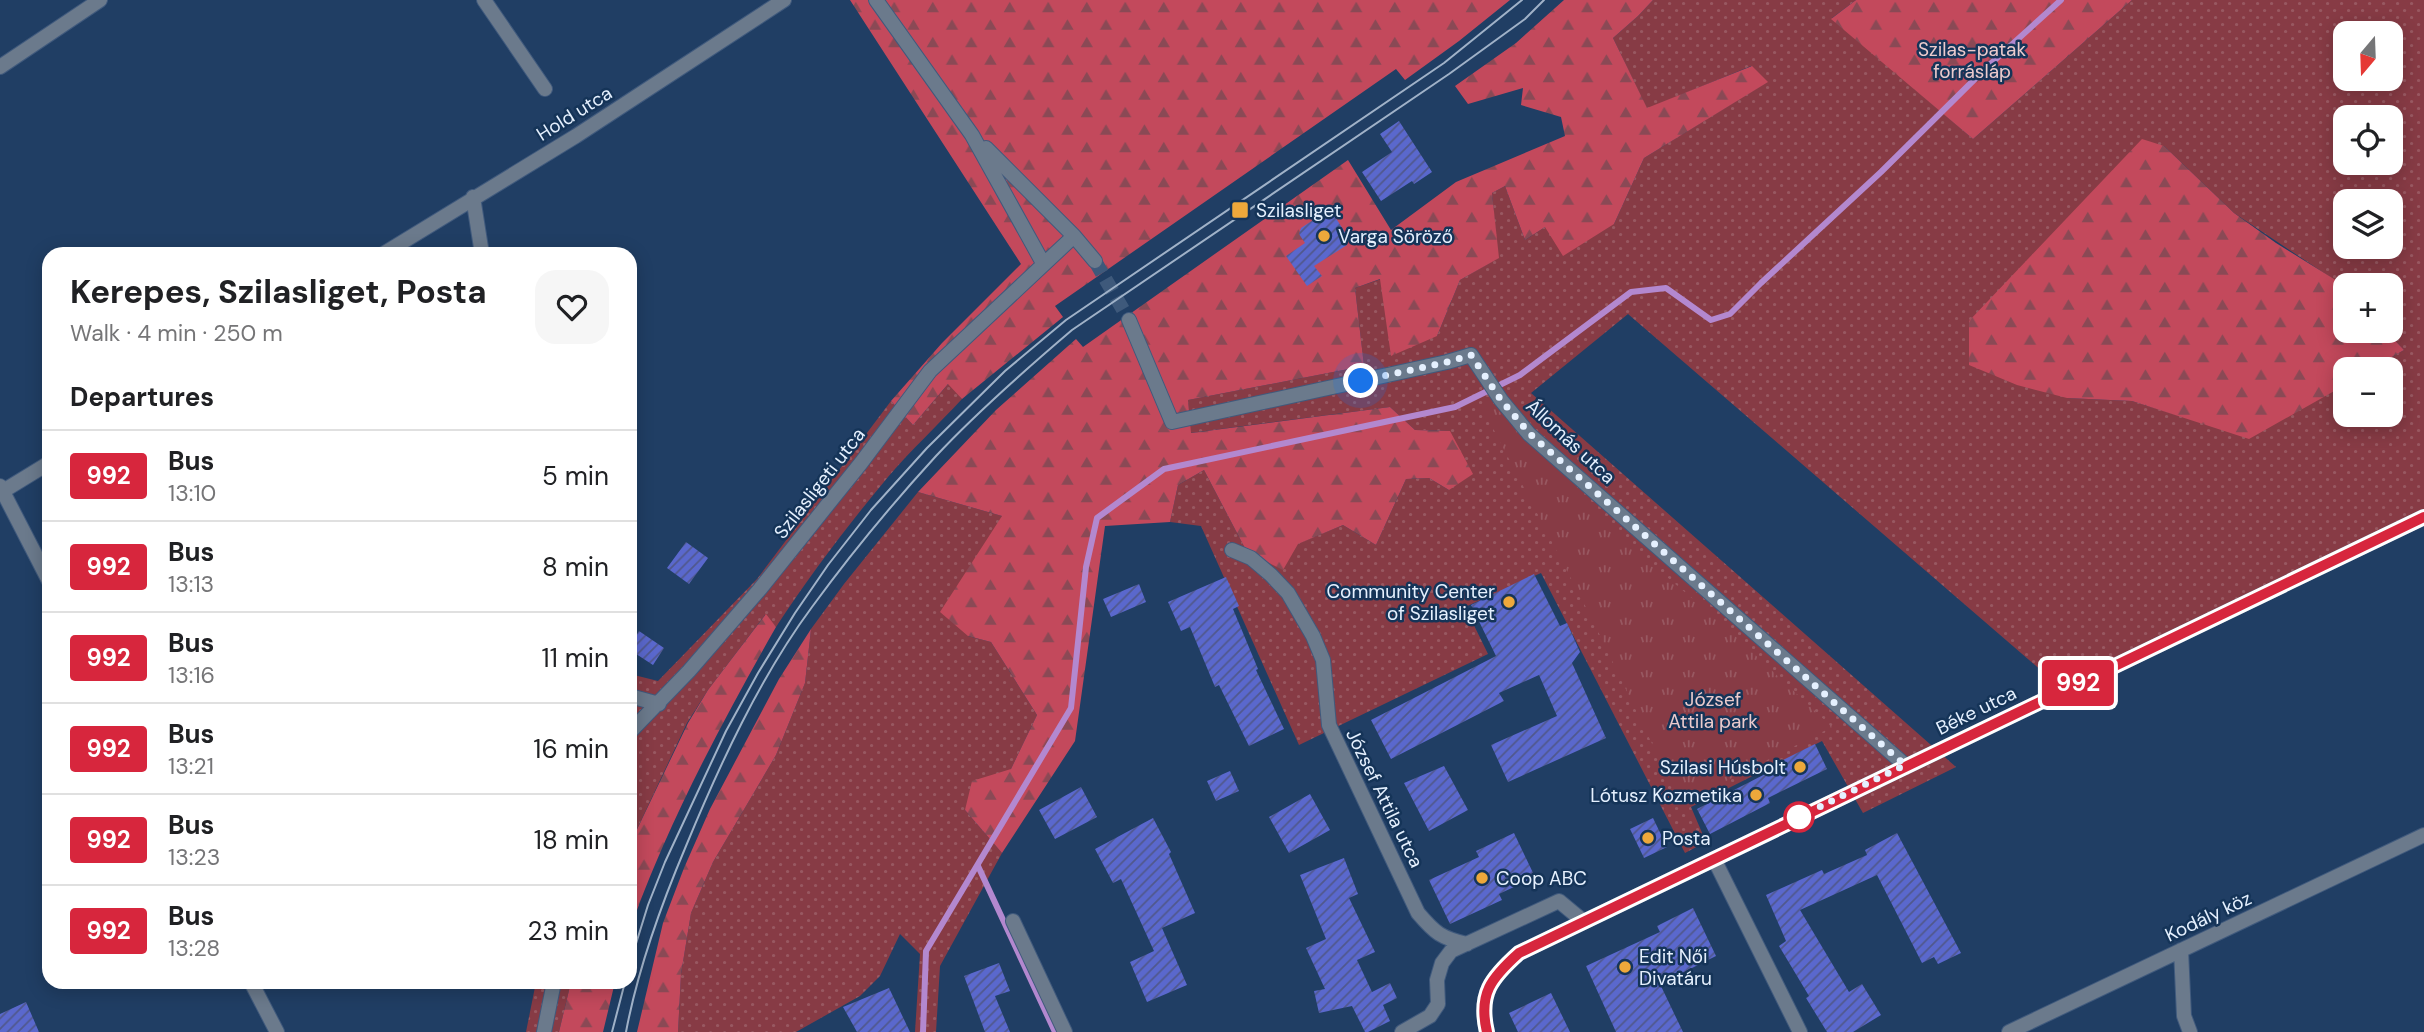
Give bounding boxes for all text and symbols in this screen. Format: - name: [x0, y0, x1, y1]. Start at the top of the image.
- north arrow: [2333, 21, 2403, 91]
- map controls: [2333, 21, 2403, 427]
- park label: Szilas-patak forrásláp: [1918, 37, 2026, 84]
- street label: Hold utca: [532, 80, 617, 146]
- button: locate: [2333, 105, 2403, 175]
- button: layers: [2333, 189, 2403, 259]
- place label: Szilasliget: [1256, 198, 1341, 223]
- marker: Szilasliget: [1230, 200, 1250, 220]
- place label: Varga Söröző: [1338, 224, 1453, 249]
- marker: Varga Söröző: [1316, 228, 1332, 244]
- text: Kerepes, Szilasliget, Posta: [70, 270, 487, 313]
- button: heart: [535, 270, 609, 344]
- button: +: [2333, 273, 2403, 343]
- text: Walk · 4 min · 250 m: [70, 318, 283, 348]
- button: −: [2333, 357, 2403, 427]
- your location: [1343, 363, 1378, 398]
- text: Departures: [70, 380, 214, 414]
- street label: Állomás utca: [1521, 394, 1621, 489]
- street label: Szilasligeti utca: [768, 423, 871, 544]
- text: Bus: [168, 444, 214, 478]
- text: 5 min: [542, 459, 609, 493]
- text: 992: [86, 460, 131, 491]
- text: 13:10: [168, 478, 216, 508]
- text: Bus: [168, 535, 214, 569]
- text: 8 min: [542, 550, 609, 584]
- text: 992: [86, 551, 131, 582]
- text: 13:13: [168, 569, 214, 599]
- place label: Community Center of Szilasliget: [1327, 579, 1495, 626]
- marker: Community Center of Szilasliget: [1501, 594, 1517, 610]
- text: Bus: [168, 626, 214, 660]
- text: 11 min: [542, 641, 609, 675]
- text: 992: [86, 642, 131, 673]
- text: 13:16: [168, 660, 215, 690]
- line badge: 992: [2038, 660, 2118, 706]
- text: 992: [2056, 667, 2100, 698]
- street label: Béke utca: [1932, 680, 2020, 741]
- park label: József Attila park: [1668, 687, 1758, 734]
- text: Bus: [168, 717, 214, 751]
- street label: József Attila utca: [1340, 725, 1429, 872]
- text: 16 min: [533, 732, 609, 766]
- text: 992: [86, 733, 131, 764]
- text: 13:21: [168, 751, 214, 781]
- place label: Szilasi Húsbolt: [1660, 755, 1786, 780]
- marker: Szilasi Húsbolt: [1792, 759, 1808, 775]
- place label: Lótusz Kozmetika: [1590, 783, 1742, 808]
- marker: Lótusz Kozmetika: [1748, 787, 1764, 803]
- unlabelled marker: [1784, 802, 1814, 832]
- text: Bus: [168, 808, 214, 842]
- text: 18 min: [534, 823, 609, 857]
- text: 992: [86, 824, 131, 855]
- place label: Posta: [1662, 826, 1711, 851]
- marker: Posta: [1640, 830, 1656, 846]
- text: 13:23: [168, 842, 220, 872]
- place label: Coop ABC: [1496, 866, 1587, 891]
- marker: Coop ABC: [1474, 870, 1490, 886]
- street label: Kodály köz: [2161, 886, 2256, 947]
- text: Bus: [168, 899, 214, 933]
- text: 23 min: [527, 914, 609, 948]
- text: 992: [86, 915, 131, 946]
- text: 13:28: [168, 933, 220, 963]
- place label: Edit Női Divatáru: [1639, 944, 1712, 991]
- marker: Edit Női Divatáru: [1617, 959, 1633, 975]

